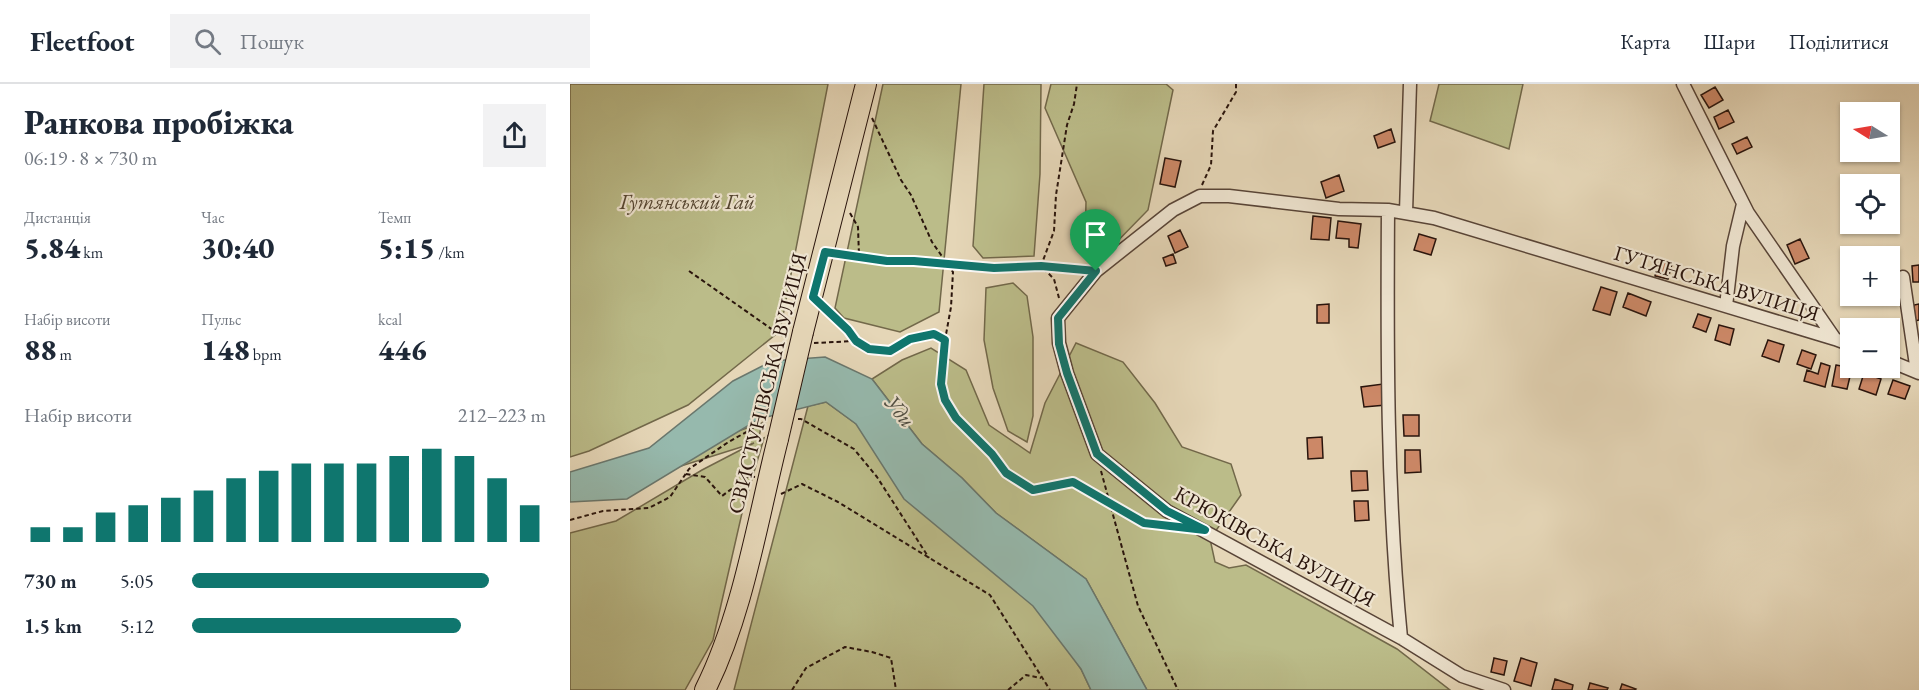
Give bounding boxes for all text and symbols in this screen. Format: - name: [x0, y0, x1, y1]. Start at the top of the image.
- search box: [170, 14, 590, 68]
- text: Fleetfoot: [30, 23, 134, 59]
- icon: search: [191, 25, 224, 58]
- text: Пошук: [239, 27, 304, 56]
- text: Карта: [1620, 28, 1670, 55]
- text: Шари: [1703, 28, 1755, 55]
- text: Поділитися: [1788, 28, 1889, 55]
- text: Ранкова пробіжка: [24, 101, 293, 144]
- north arrow: [1840, 102, 1900, 162]
- map controls: [1840, 102, 1900, 378]
- button: share: [483, 104, 546, 167]
- text: 06:19 · 8 × 730 m: [24, 145, 157, 171]
- button: locate: [1840, 174, 1900, 234]
- park label: Гутянський Гай: [618, 188, 755, 215]
- text: Дистанція: [24, 207, 91, 228]
- text: Час: [201, 207, 225, 228]
- text: Темп: [378, 207, 411, 228]
- pin: [1070, 209, 1121, 271]
- icon: arrive: [1079, 218, 1112, 251]
- text: 5.84: [24, 228, 80, 267]
- text: 30:40: [201, 228, 274, 267]
- text: 5:15: [378, 228, 435, 267]
- street label: ГУТЯНСЬКА ВУЛИЦЯ: [1611, 239, 1823, 327]
- text: km: [80, 242, 103, 263]
- text: /km: [435, 242, 465, 263]
- button: +: [1840, 246, 1900, 306]
- street label: СВИСТУНІВСЬКА ВУЛИЦЯ: [721, 250, 813, 516]
- text: Набір висоти: [24, 309, 110, 330]
- text: Пульс: [201, 309, 242, 330]
- text: kcal: [378, 309, 402, 330]
- button: −: [1840, 318, 1900, 378]
- text: 88: [24, 330, 56, 369]
- text: 148: [201, 330, 250, 369]
- text: 446: [378, 330, 427, 369]
- text: m: [56, 344, 72, 365]
- text: bpm: [250, 344, 282, 365]
- water label: Уди: [878, 389, 922, 433]
- text: Набір висоти: [24, 402, 132, 428]
- text: 212–223 m: [458, 402, 546, 428]
- street label: КРЮКІВСЬКА ВУЛИЦЯ: [1170, 480, 1380, 612]
- text: 730 m: [24, 568, 77, 594]
- text: 5:05: [120, 568, 154, 594]
- text: 1.5 km: [24, 613, 82, 639]
- text: 5:12: [120, 613, 154, 639]

